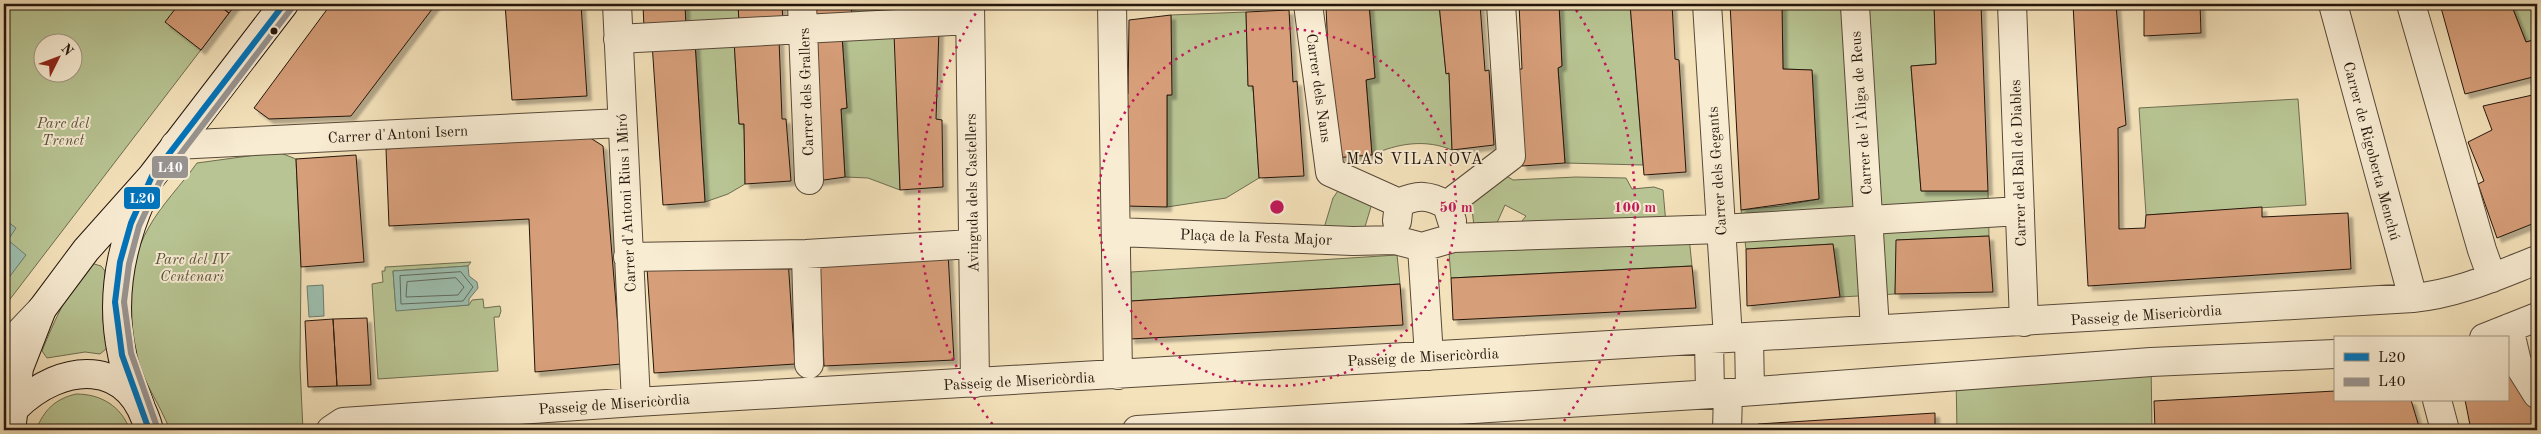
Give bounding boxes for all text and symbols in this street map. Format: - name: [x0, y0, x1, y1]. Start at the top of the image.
- unlabelled marker: [269, 26, 279, 36]
- street label: Carrer dels Grallers: [798, 27, 817, 156]
- street label: Carrer de l'Àliga de Reus: [1846, 31, 1876, 195]
- north arrow: [32, 32, 82, 82]
- street label: Carrer dels Nans: [1302, 33, 1333, 144]
- text: N: [58, 41, 76, 59]
- street label: Carrer de Rigoberta Menchú: [2339, 61, 2402, 242]
- street label: Carrer del Ball de Diables: [2009, 79, 2030, 247]
- street label: Carrer dels Gegants: [1706, 106, 1730, 236]
- street label: Carrer d'Antoni Rius i Miró: [615, 113, 640, 293]
- street label: Avinguda dels Castellers: [965, 113, 982, 273]
- park label: Parc del Trenet: [36, 117, 90, 149]
- street label: Carrer d'Antoni Isern: [327, 124, 469, 147]
- district label: MAS VILANOVA: [1346, 152, 1484, 168]
- line badge: L40: [151, 155, 189, 179]
- text: L40: [157, 161, 183, 175]
- line badge: L20: [123, 186, 161, 210]
- text: L20: [129, 192, 155, 206]
- centre of rings: [1268, 198, 1286, 216]
- text: 50 m: [1439, 201, 1473, 216]
- text: 100 m: [1614, 201, 1656, 216]
- street label: Plaça de la Festa Major: [1180, 228, 1332, 249]
- park label: Parc del IV Centenari: [154, 253, 231, 285]
- street label: Passeig de Misericòrdia: [2070, 304, 2223, 329]
- legend: [2334, 336, 2508, 402]
- street label: Passeig de Misericòrdia: [1347, 347, 1500, 370]
- text: L20: [2378, 351, 2405, 366]
- street label: Passeig de Misericòrdia: [943, 371, 1096, 394]
- text: L40: [2378, 375, 2405, 390]
- street label: Passeig de Misericòrdia: [538, 393, 691, 418]

